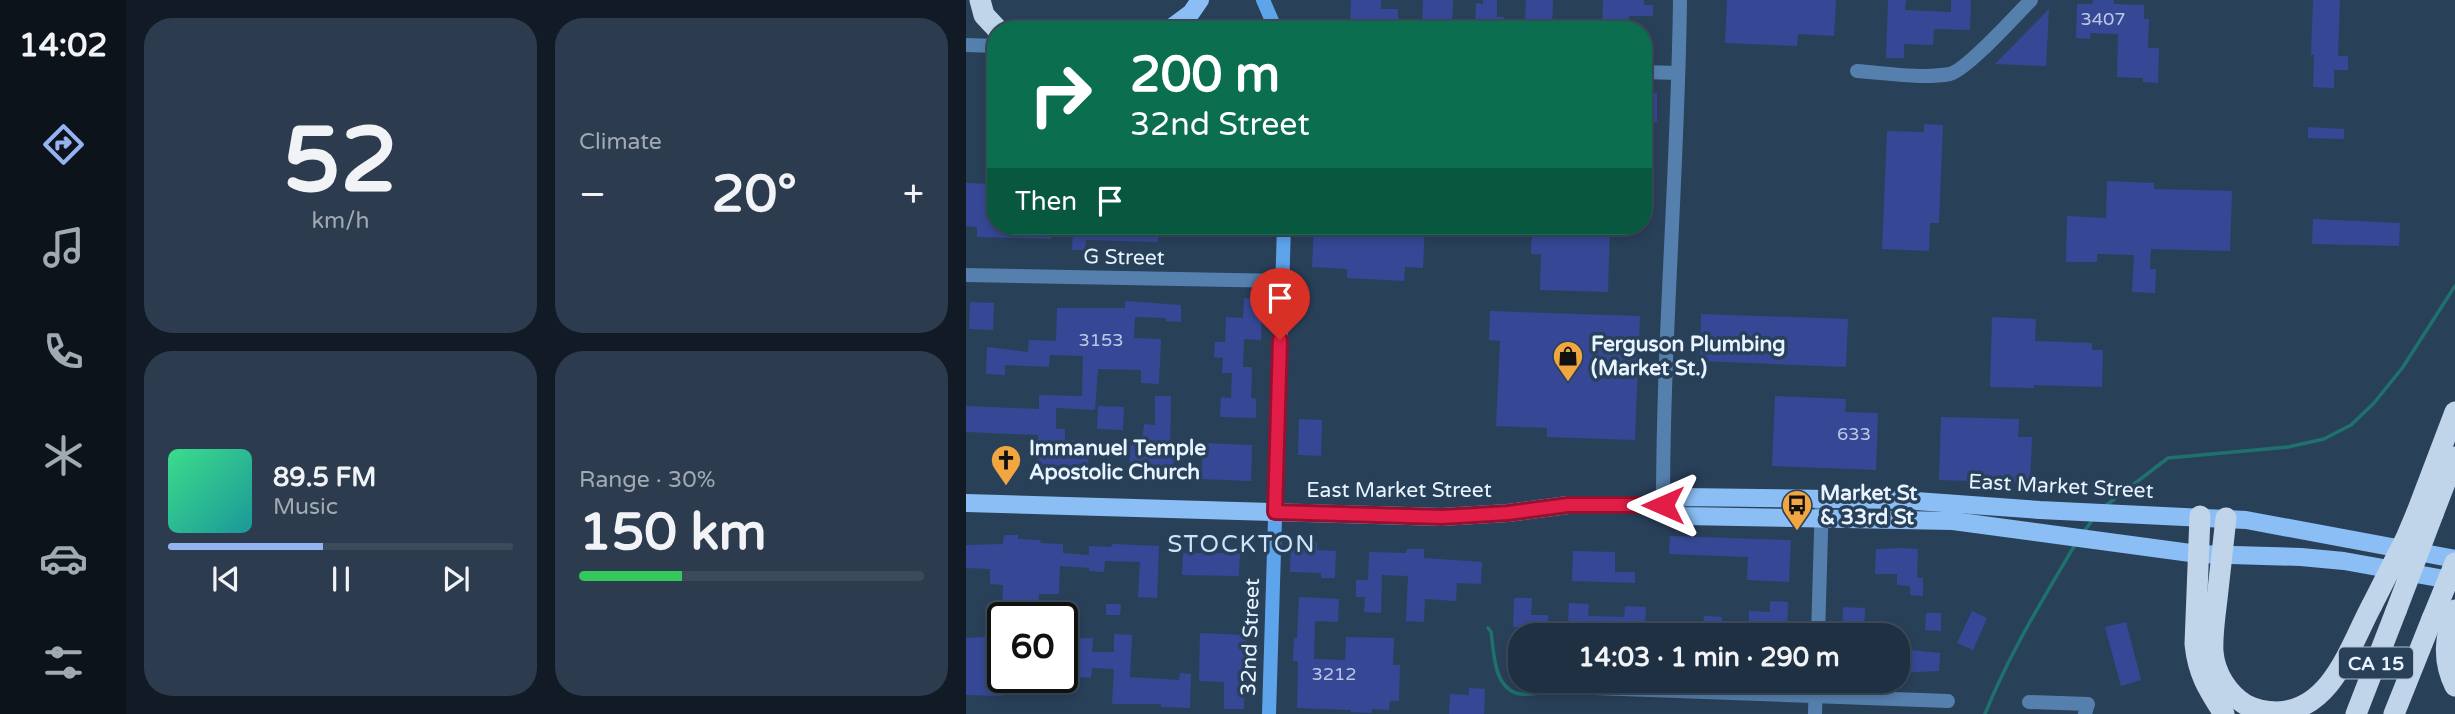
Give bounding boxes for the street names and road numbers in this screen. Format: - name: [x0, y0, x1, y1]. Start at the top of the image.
- street label: G Street: [1083, 244, 1165, 271]
- street label: East Market Street: [1968, 469, 2154, 504]
- street label: East Market Street: [1306, 478, 1492, 503]
- street label: 32nd Street: [1236, 578, 1265, 696]
- road number: CA 15: [2339, 648, 2413, 678]

